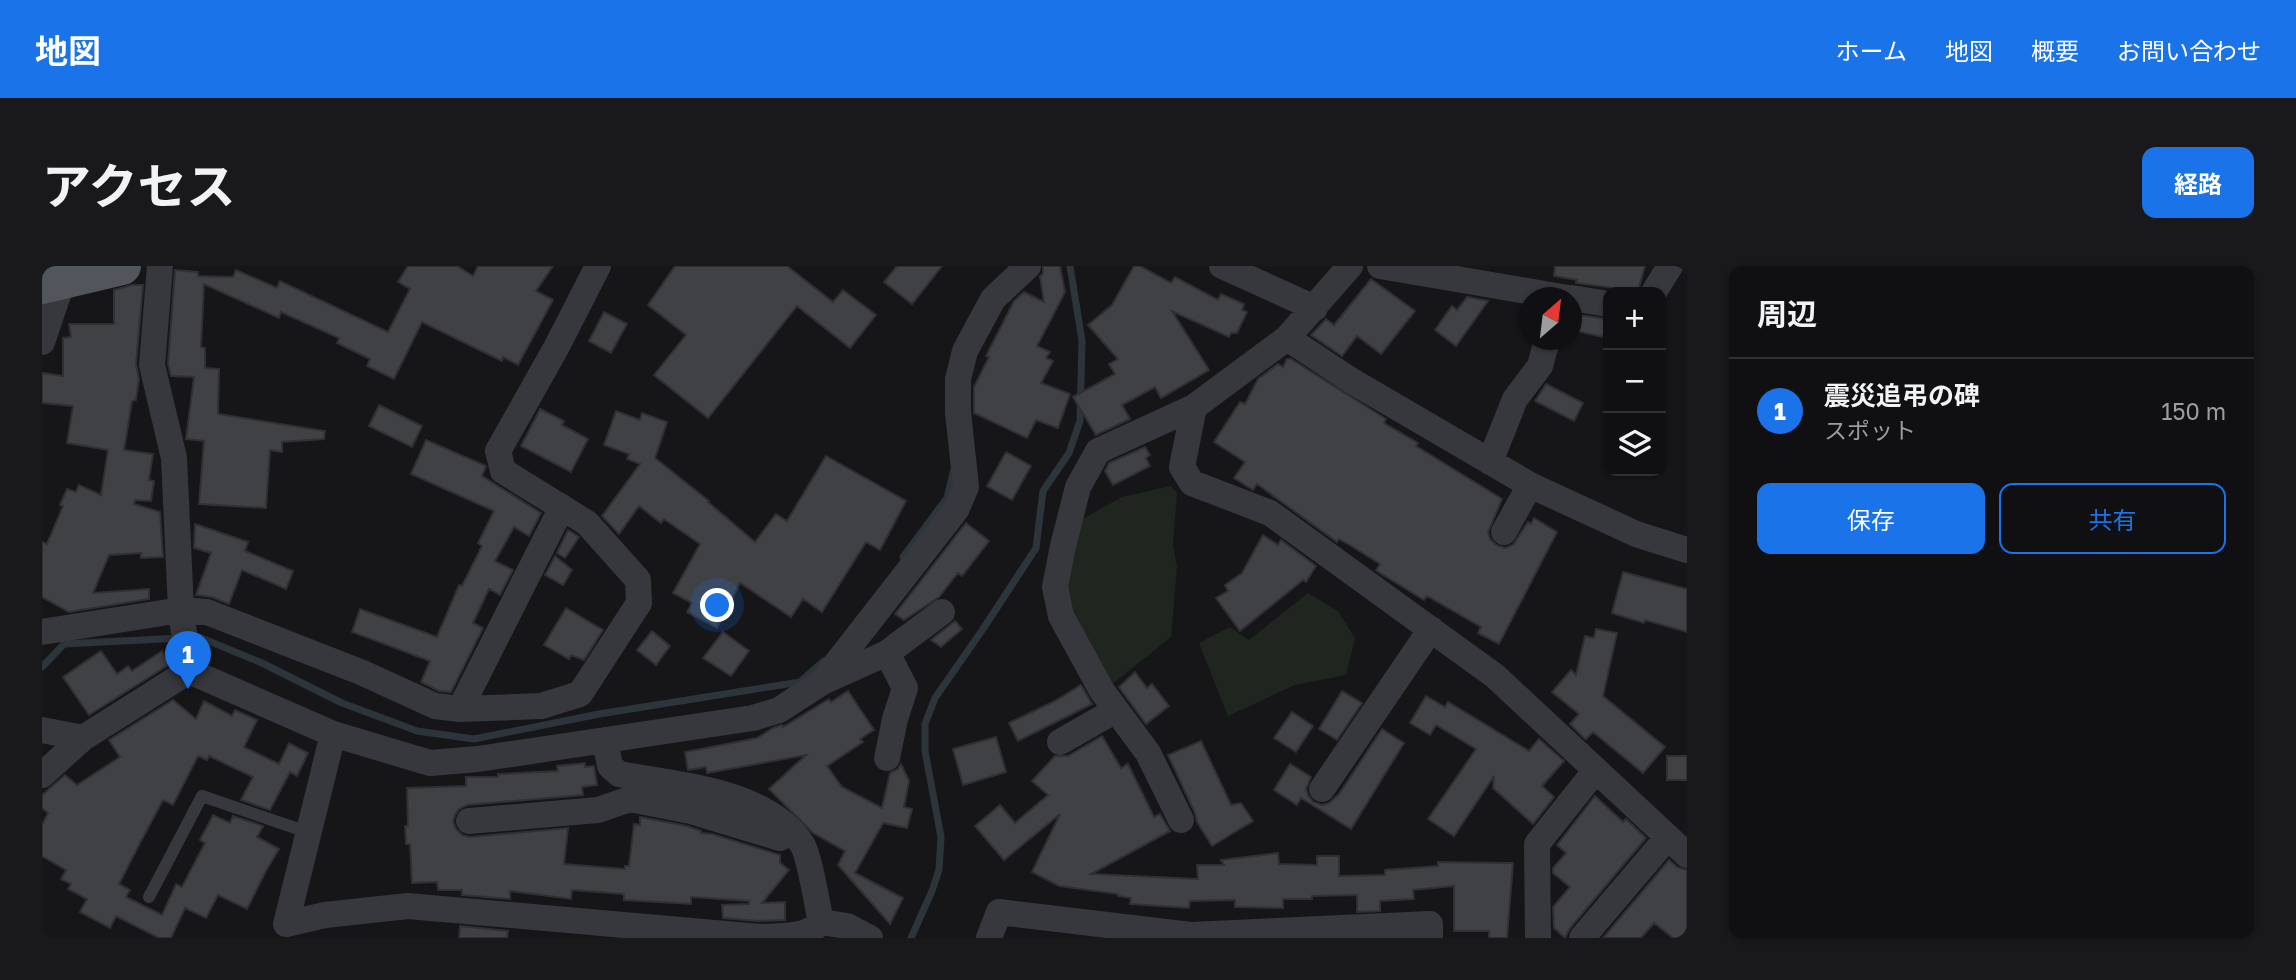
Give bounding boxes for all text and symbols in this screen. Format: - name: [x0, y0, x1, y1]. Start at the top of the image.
- text: 地図: [35, 31, 101, 70]
- text: ホーム: [1836, 36, 1907, 65]
- text: 地図: [1945, 36, 1993, 65]
- text: 概要: [2031, 36, 2079, 65]
- text: お問い合わせ: [2117, 36, 2261, 65]
- button: 経路: [2142, 147, 2254, 218]
- text: アクセス: [42, 156, 236, 215]
- north arrow: [1519, 287, 1582, 350]
- map controls: [1603, 287, 1666, 476]
- button: +: [1603, 287, 1666, 350]
- text: 周辺: [1757, 296, 1817, 332]
- button: −: [1603, 350, 1666, 413]
- text: 震災追弔の碑: [1824, 380, 1980, 411]
- text: 1: [1774, 397, 1786, 425]
- text: 150 m: [2161, 397, 2226, 425]
- button: layers: [1603, 413, 1666, 476]
- text: スポット: [1824, 416, 1916, 444]
- button: 保存: [1757, 483, 1985, 554]
- button: 共有: [1999, 483, 2226, 554]
- your location: [700, 588, 734, 622]
- pin: 1: [165, 631, 211, 689]

